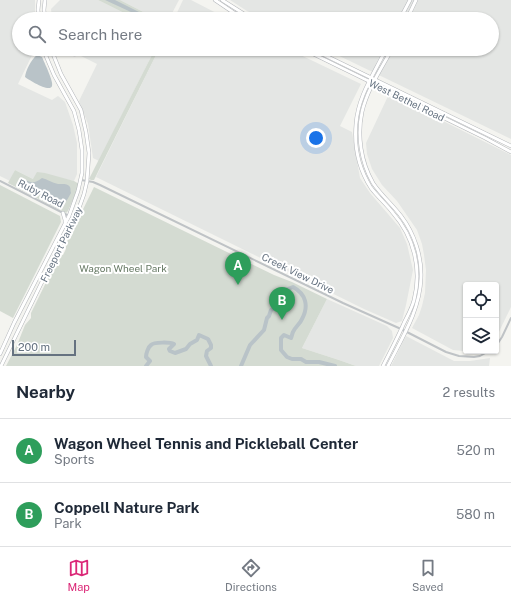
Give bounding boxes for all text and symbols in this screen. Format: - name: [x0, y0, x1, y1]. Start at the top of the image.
- search box: [12, 12, 499, 56]
- icon: search: [26, 23, 48, 45]
- text: Search here: [58, 26, 142, 43]
- street label: West Bethel Road: [367, 76, 447, 124]
- your location: [306, 128, 326, 148]
- street label: Ruby Road: [16, 176, 66, 210]
- street label: Freeport Parkway: [37, 204, 85, 284]
- street label: Creek View Drive: [260, 250, 336, 296]
- pin: A: [225, 252, 251, 285]
- park label: Wagon Wheel Park: [79, 262, 167, 274]
- map controls: [463, 282, 499, 354]
- button: locate: [463, 282, 499, 318]
- pin: B: [269, 287, 295, 320]
- button: layers: [463, 318, 499, 354]
- scale bar: [12, 338, 76, 357]
- text: 200 m: [18, 341, 50, 353]
- text: Nearby: [16, 382, 75, 402]
- text: 2 results: [443, 385, 495, 400]
- text: Wagon Wheel Tennis and Pickleball Center: [54, 435, 358, 452]
- text: A: [24, 443, 34, 458]
- text: 520 m: [457, 443, 495, 458]
- text: Sports: [54, 452, 94, 467]
- text: Coppell Nature Park: [54, 499, 199, 516]
- text: B: [25, 507, 33, 522]
- text: 580 m: [456, 507, 495, 522]
- text: Park: [54, 516, 82, 531]
- tab: Map: [68, 557, 90, 593]
- tab: Directions: [225, 557, 277, 593]
- tab: Saved: [412, 557, 443, 593]

